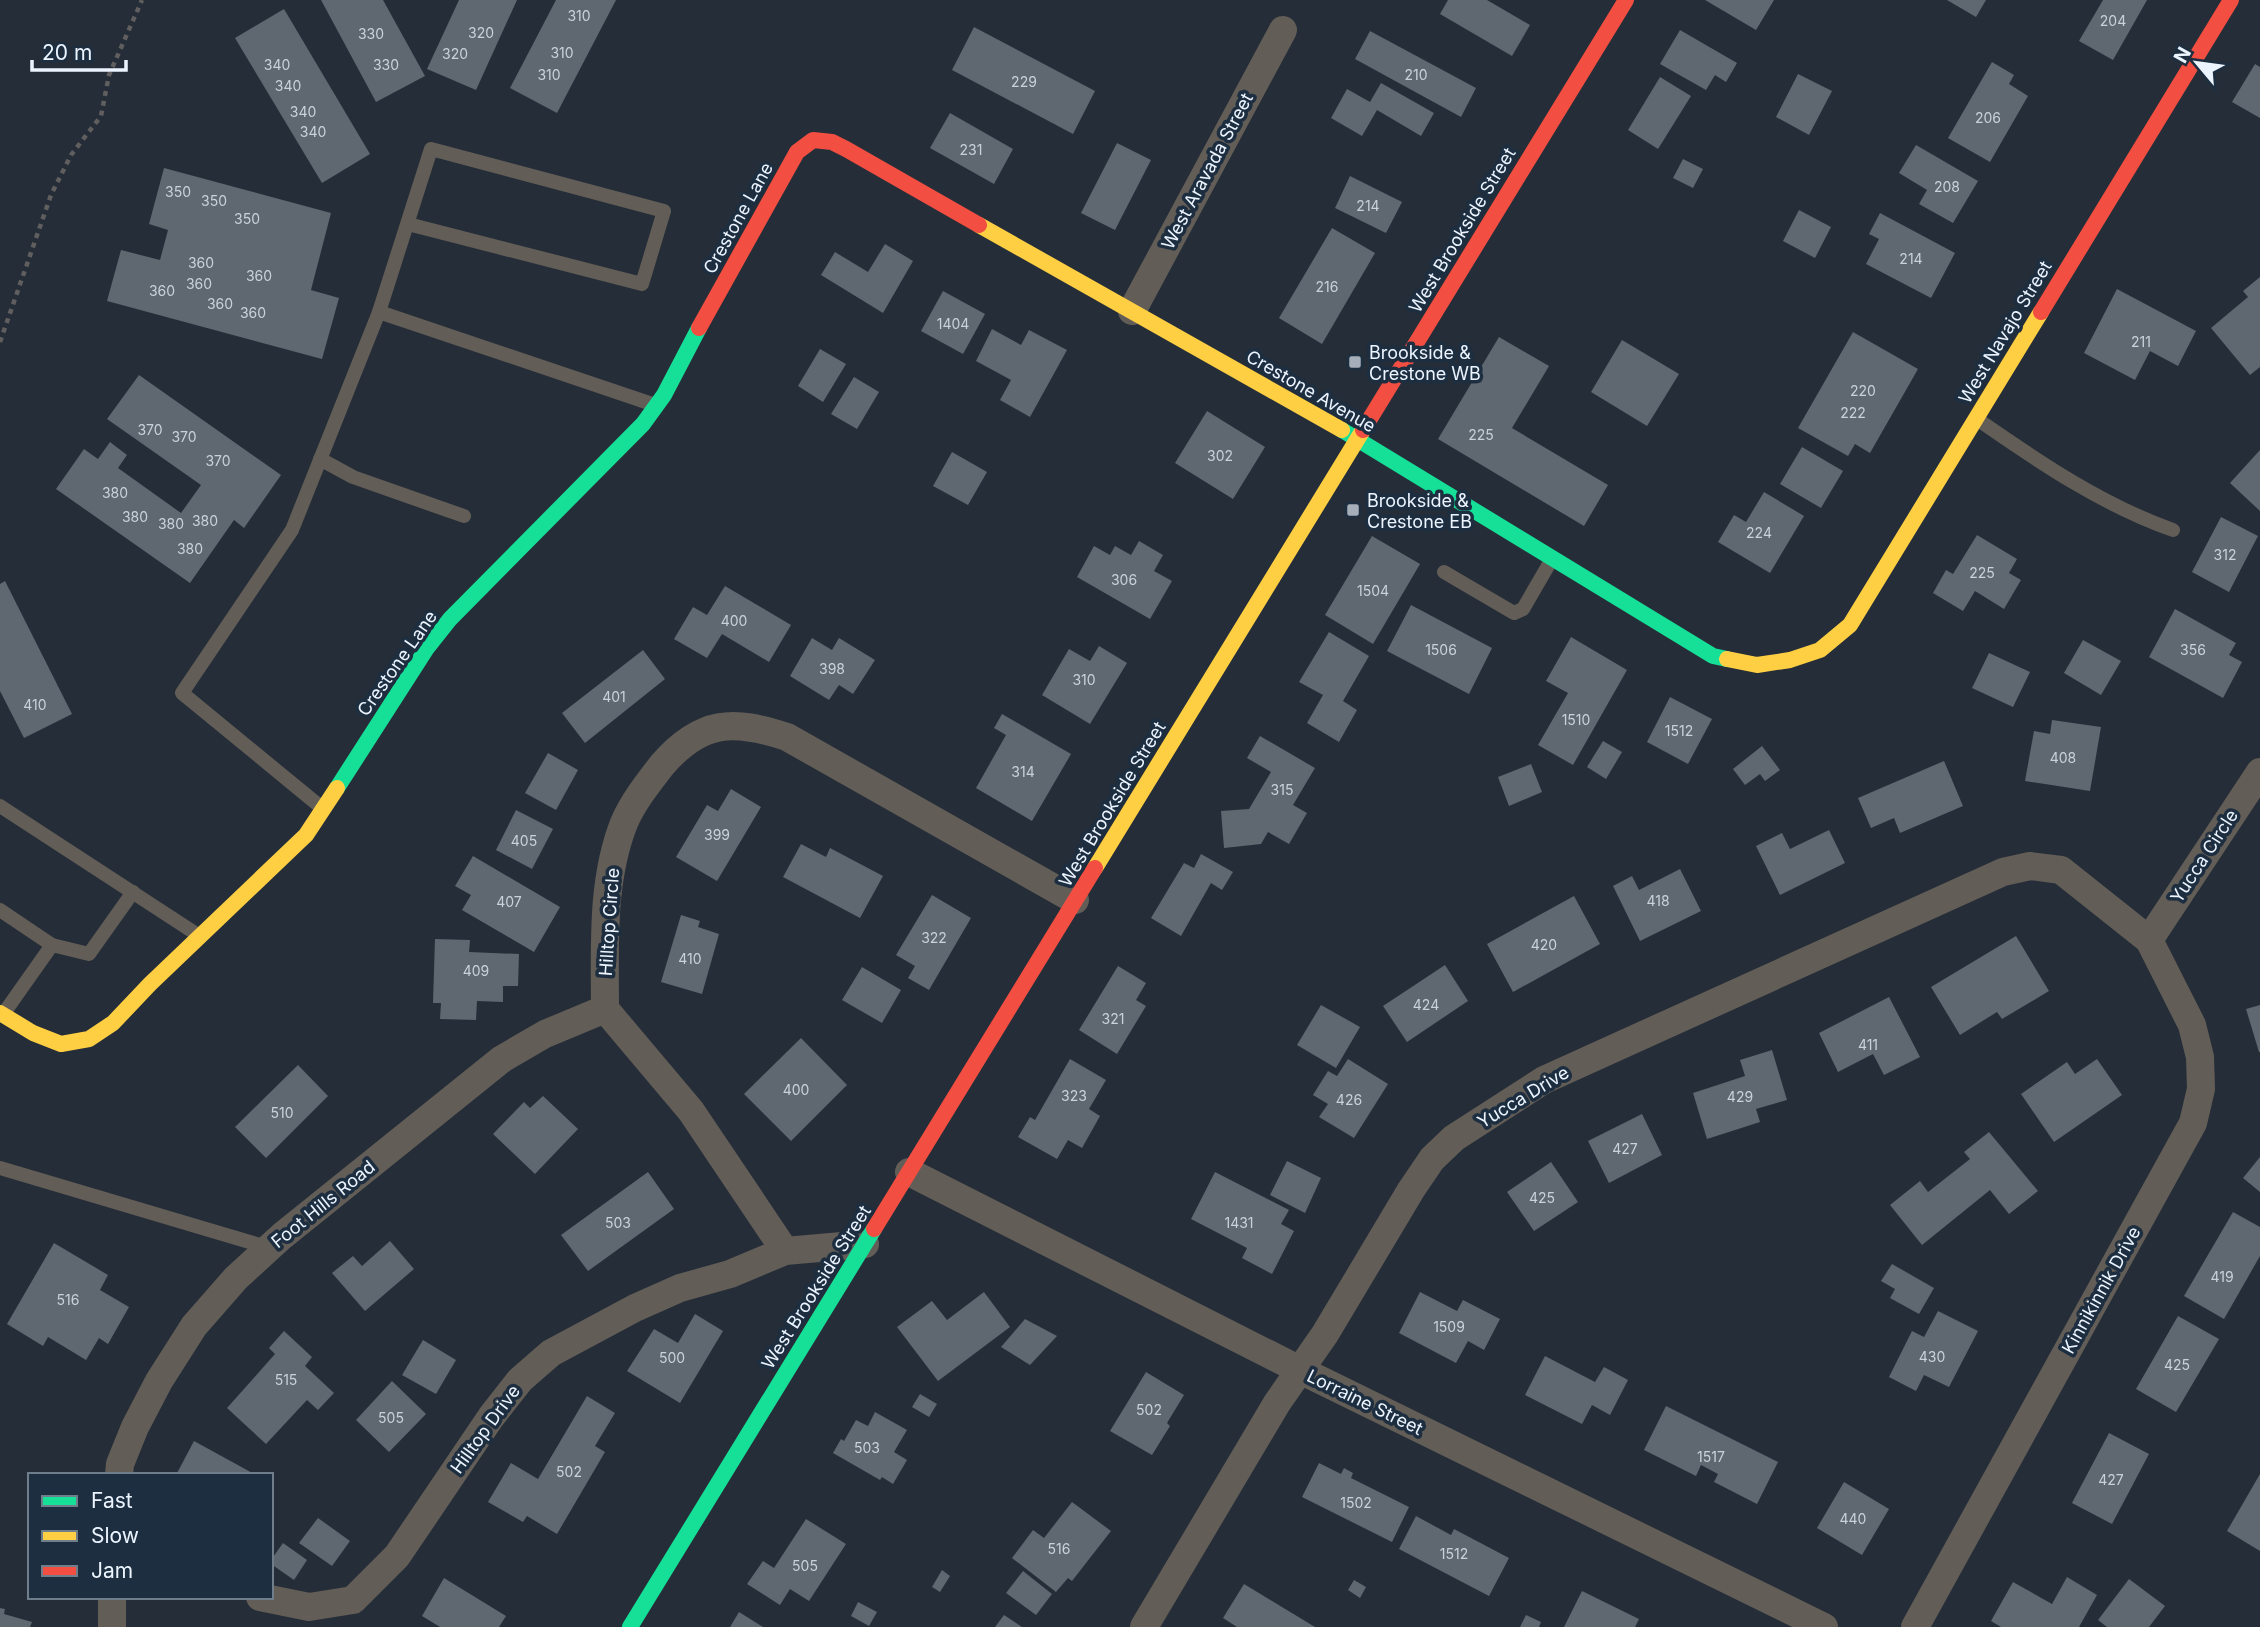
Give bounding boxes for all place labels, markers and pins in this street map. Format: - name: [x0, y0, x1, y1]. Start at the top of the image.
- place label: Brookside & Crestone WB: [1369, 342, 1481, 384]
- marker: Brookside & Crestone WB: [1347, 354, 1363, 370]
- place label: Brookside & Crestone EB: [1367, 490, 1472, 532]
- marker: Brookside & Crestone EB: [1345, 502, 1361, 518]

